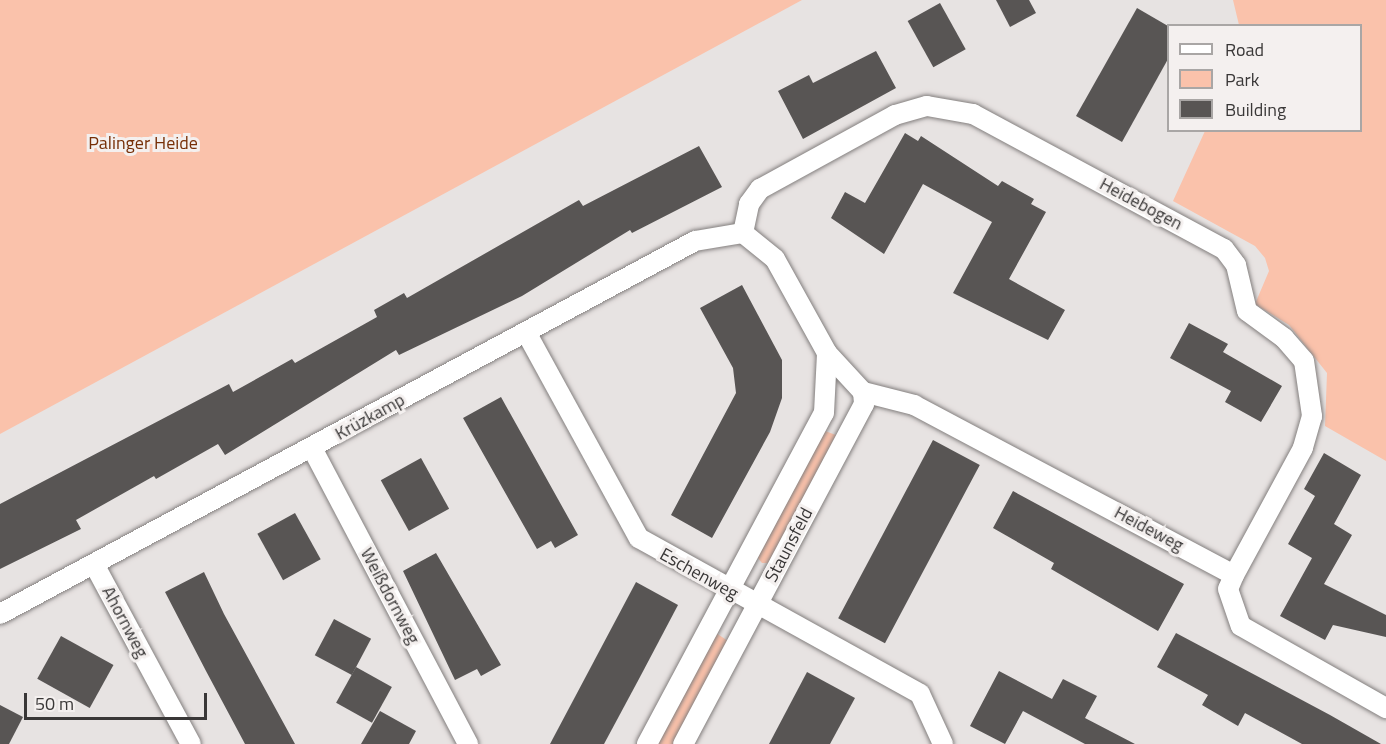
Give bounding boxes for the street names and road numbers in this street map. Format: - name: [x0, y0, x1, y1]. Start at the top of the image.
- street label: Heidebogen: [1096, 173, 1186, 235]
- street label: Krüzkamp: [331, 389, 409, 445]
- street label: Heideweg: [1111, 502, 1187, 556]
- street label: Staunsfeld: [760, 504, 818, 586]
- street label: Weißdornweg: [356, 544, 424, 648]
- street label: Eschenweg: [656, 544, 742, 604]
- street label: Ahornweg: [97, 583, 153, 661]

